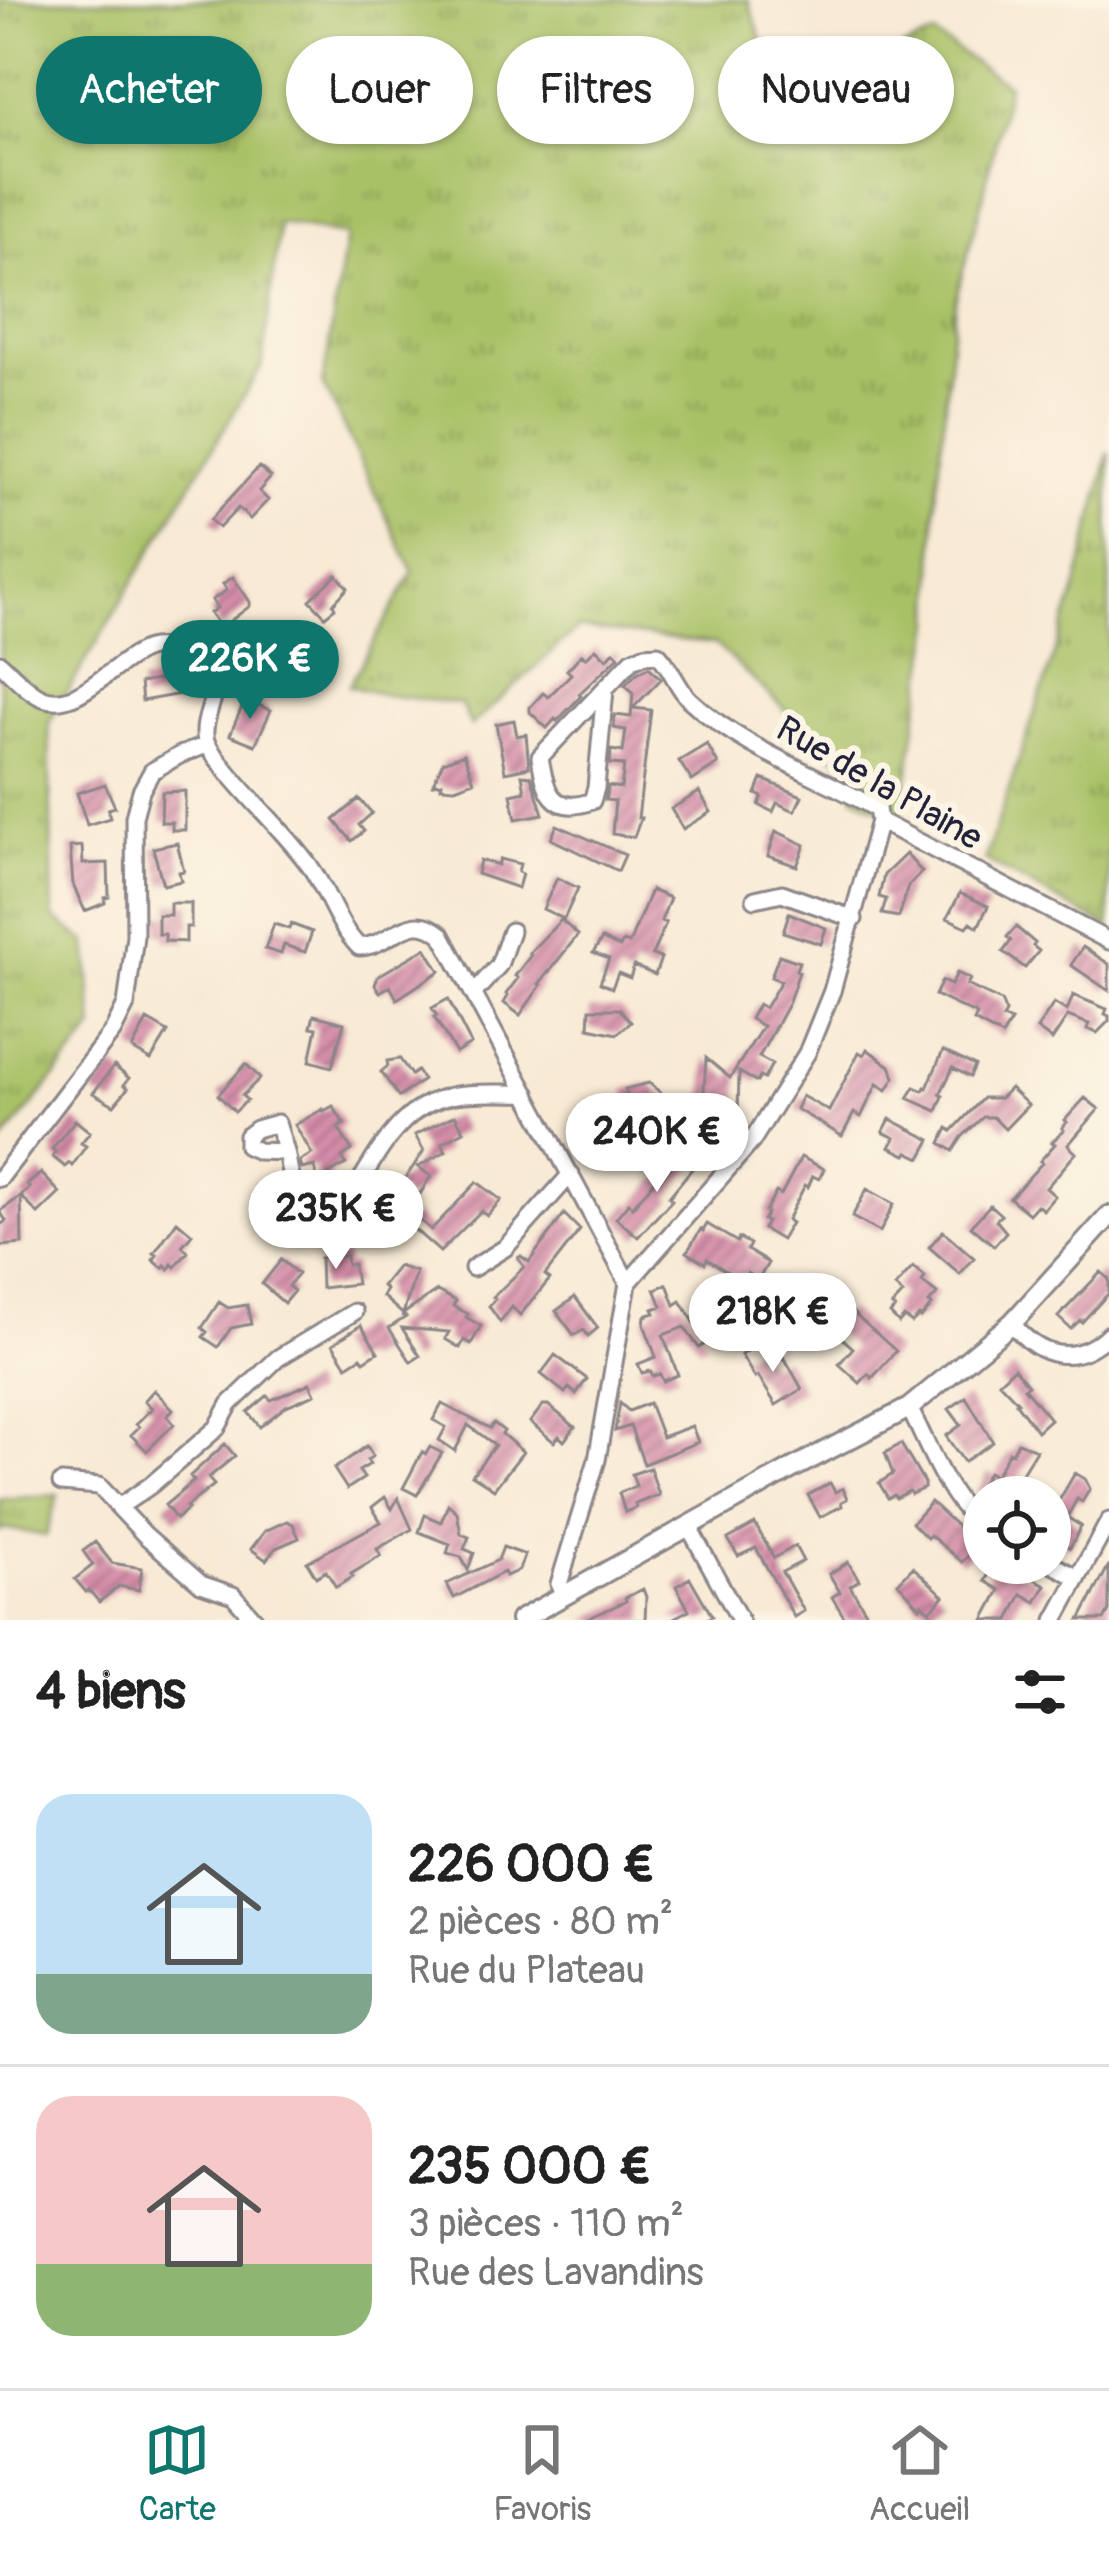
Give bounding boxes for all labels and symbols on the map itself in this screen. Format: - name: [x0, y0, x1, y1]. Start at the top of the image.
- pin: 226K €: [152, 620, 348, 722]
- street label: Rue de la Plaine: [768, 706, 991, 861]
- pin: 240K €: [559, 1093, 755, 1195]
- pin: 235K €: [238, 1170, 434, 1272]
- pin: 218K €: [675, 1273, 871, 1375]

